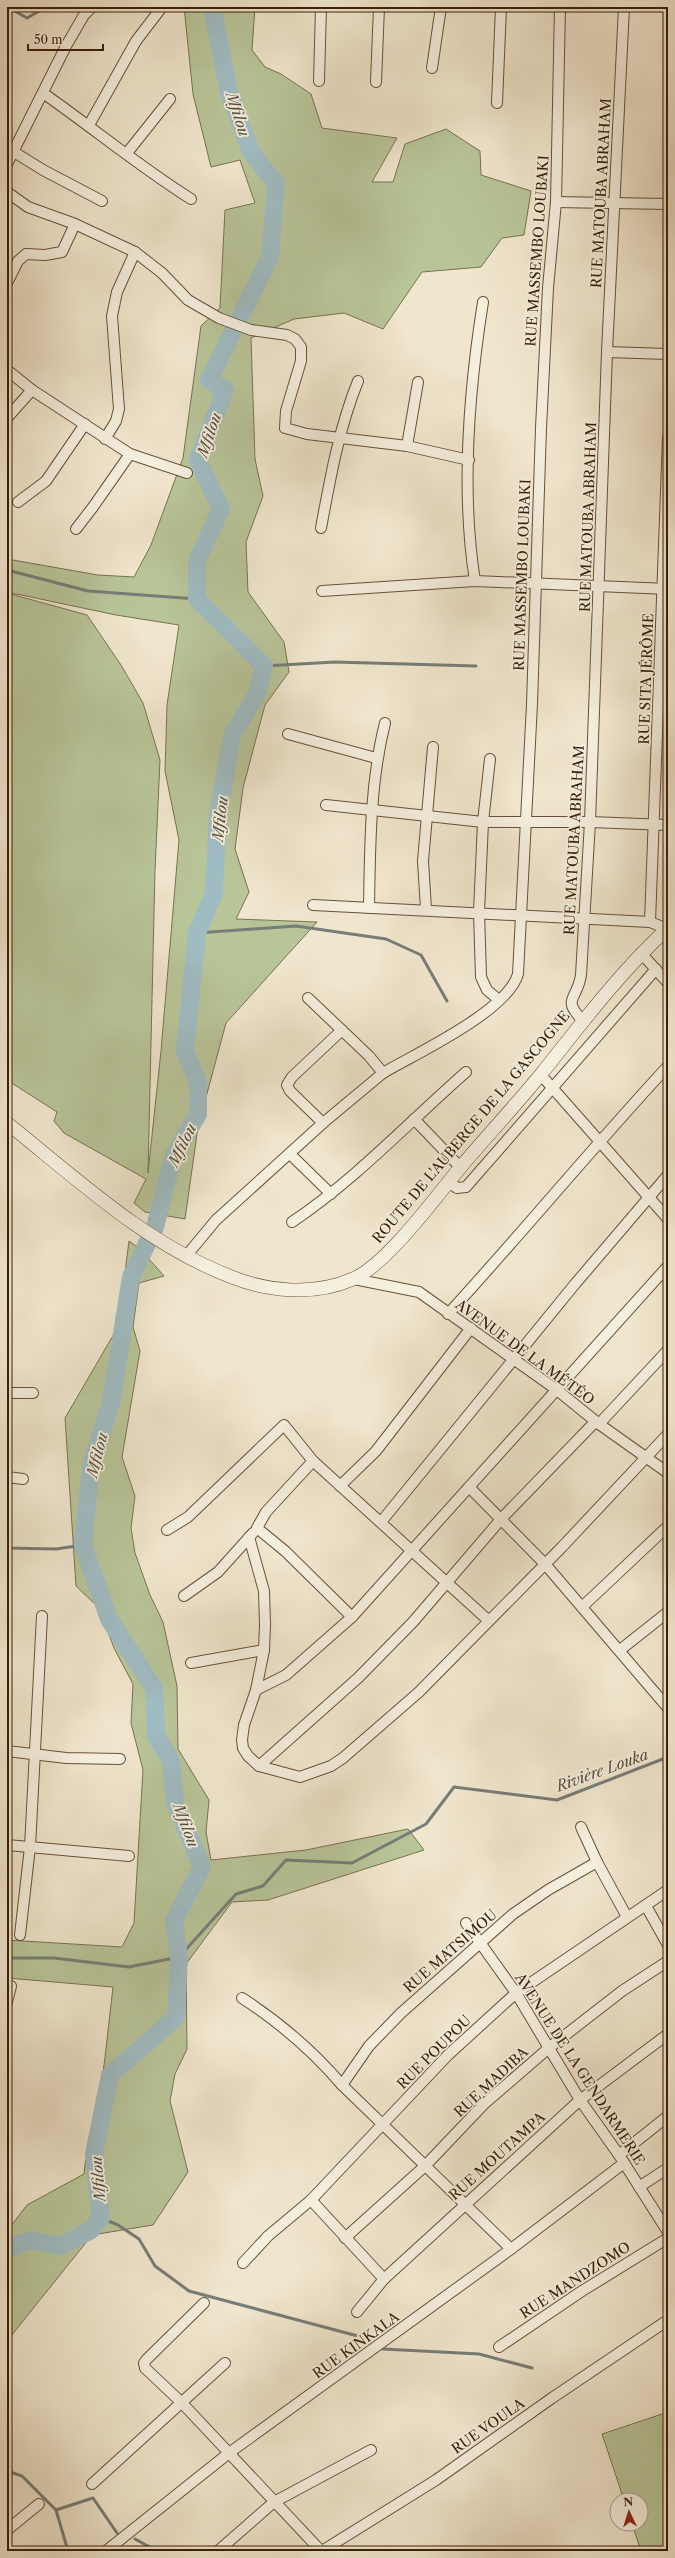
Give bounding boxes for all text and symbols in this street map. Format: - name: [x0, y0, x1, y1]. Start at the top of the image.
- scale bar: [28, 26, 103, 52]
- text: 50 m: [34, 32, 63, 47]
- water label: Mfilou: [221, 88, 254, 139]
- street label: RUE MATOUBA ABRAHAM: [587, 98, 615, 288]
- street label: RUE MASSEMBO LOUBAKI: [521, 155, 553, 347]
- water label: Mfilou: [192, 410, 225, 461]
- street label: RUE MATOUBA ABRAHAM: [576, 422, 600, 612]
- street label: RUE MASSEMBO LOUBAKI: [510, 479, 534, 671]
- street label: RUE SITA JÉRÔME: [634, 613, 657, 745]
- street label: RUE MATOUBA ABRAHAM: [560, 745, 588, 935]
- water label: Mfilou: [208, 795, 232, 845]
- street label: ROUTE DE L'AUBERGE DE LA GASCOGNE: [368, 1007, 574, 1247]
- water label: Mfilou: [163, 1120, 201, 1171]
- street label: AVENUE DE LA MÉTÉO: [451, 1295, 598, 1409]
- water label: Mfilou: [82, 1430, 112, 1481]
- water label: Rivière Louka: [552, 1745, 651, 1796]
- water label: Mfilou: [168, 1799, 203, 1850]
- street label: RUE MATSIMOU: [399, 1905, 501, 1997]
- street label: AVENUE DE LA GENDARMERIE: [511, 1969, 649, 2168]
- street label: RUE POUPOU: [393, 2011, 475, 2093]
- street label: RUE MADIBA: [450, 2043, 532, 2121]
- street label: RUE MOUTAMPA: [445, 2108, 549, 2204]
- water label: Mfilou: [87, 2155, 110, 2204]
- street label: RUE MANDZOMO: [516, 2238, 634, 2322]
- street label: RUE KINKALA: [309, 2307, 403, 2382]
- street label: RUE VOULA: [448, 2394, 529, 2458]
- north arrow: [609, 2492, 649, 2532]
- text: N: [623, 2495, 634, 2509]

